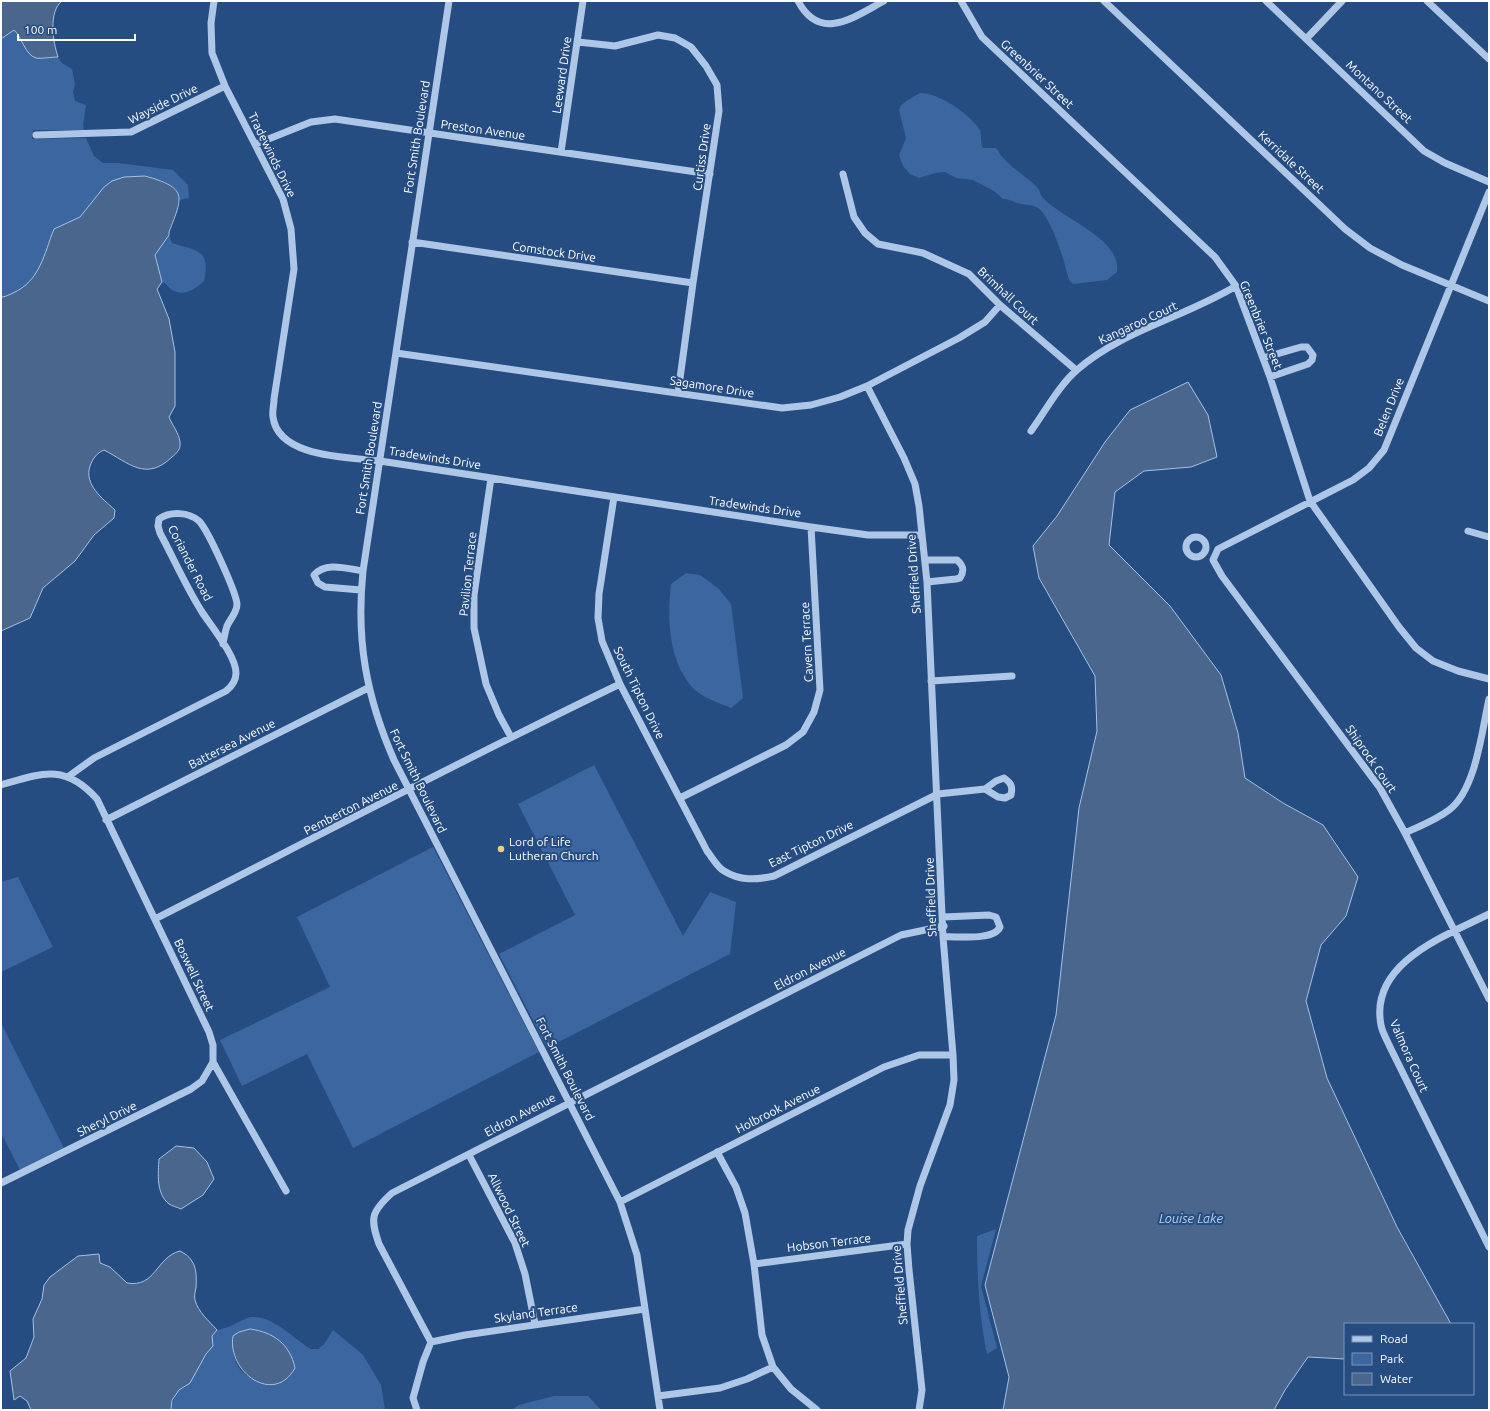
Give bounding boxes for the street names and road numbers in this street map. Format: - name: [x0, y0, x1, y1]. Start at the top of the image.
- street label: Leeward Drive: [550, 36, 573, 114]
- street label: Greenbrier Street: [998, 37, 1077, 111]
- street label: Montano Street: [1344, 58, 1415, 126]
- street label: Fort Smith Boulevard: [401, 80, 432, 194]
- street label: Wayside Drive: [126, 81, 200, 126]
- street label: Tradewinds Drive: [246, 110, 299, 199]
- street label: Preston Avenue: [440, 117, 526, 142]
- street label: Curtiss Drive: [690, 122, 713, 191]
- street label: Kerridale Street: [1256, 128, 1327, 196]
- street label: Comstock Drive: [511, 239, 597, 264]
- street label: Brimhall Court: [975, 264, 1041, 327]
- street label: Greenbrier Street: [1238, 279, 1285, 371]
- street label: Kangaroo Court: [1096, 299, 1179, 346]
- street label: Sagamore Drive: [669, 373, 755, 400]
- street label: Belen Drive: [1371, 376, 1406, 438]
- street label: Fort Smith Boulevard: [353, 401, 384, 515]
- street label: Tradewinds Drive: [388, 444, 482, 471]
- street label: Tradewinds Drive: [708, 494, 802, 519]
- street label: Coriander Road: [166, 523, 215, 603]
- street label: Pavilion Terrace: [457, 531, 478, 617]
- street label: Sheffield Drive: [904, 534, 923, 614]
- street label: Cavern Terrace: [798, 602, 815, 682]
- street label: South Tipton Drive: [611, 645, 667, 741]
- street label: Battersea Avenue: [186, 716, 277, 771]
- street label: Shiprock Court: [1343, 722, 1400, 795]
- street label: Fort Smith Boulevard: [388, 727, 449, 835]
- street label: Pemberton Avenue: [302, 778, 400, 837]
- street label: East Tipton Drive: [767, 818, 855, 870]
- street label: Sheffield Drive: [923, 857, 938, 937]
- street label: Boswell Street: [172, 937, 217, 1013]
- street label: Eldron Avenue: [772, 945, 848, 992]
- street label: Fort Smith Boulevard: [534, 1015, 597, 1123]
- street label: Valmora Court: [1388, 1018, 1431, 1094]
- street label: Holbrook Avenue: [733, 1082, 822, 1136]
- street label: Eldron Avenue: [482, 1090, 557, 1139]
- street label: Sheryl Drive: [75, 1099, 139, 1139]
- street label: Allwood Street: [486, 1171, 533, 1249]
- street label: Hobson Terrace: [786, 1231, 872, 1254]
- street label: Sheffield Drive: [890, 1245, 909, 1325]
- street label: Skyland Terrace: [493, 1300, 579, 1325]

